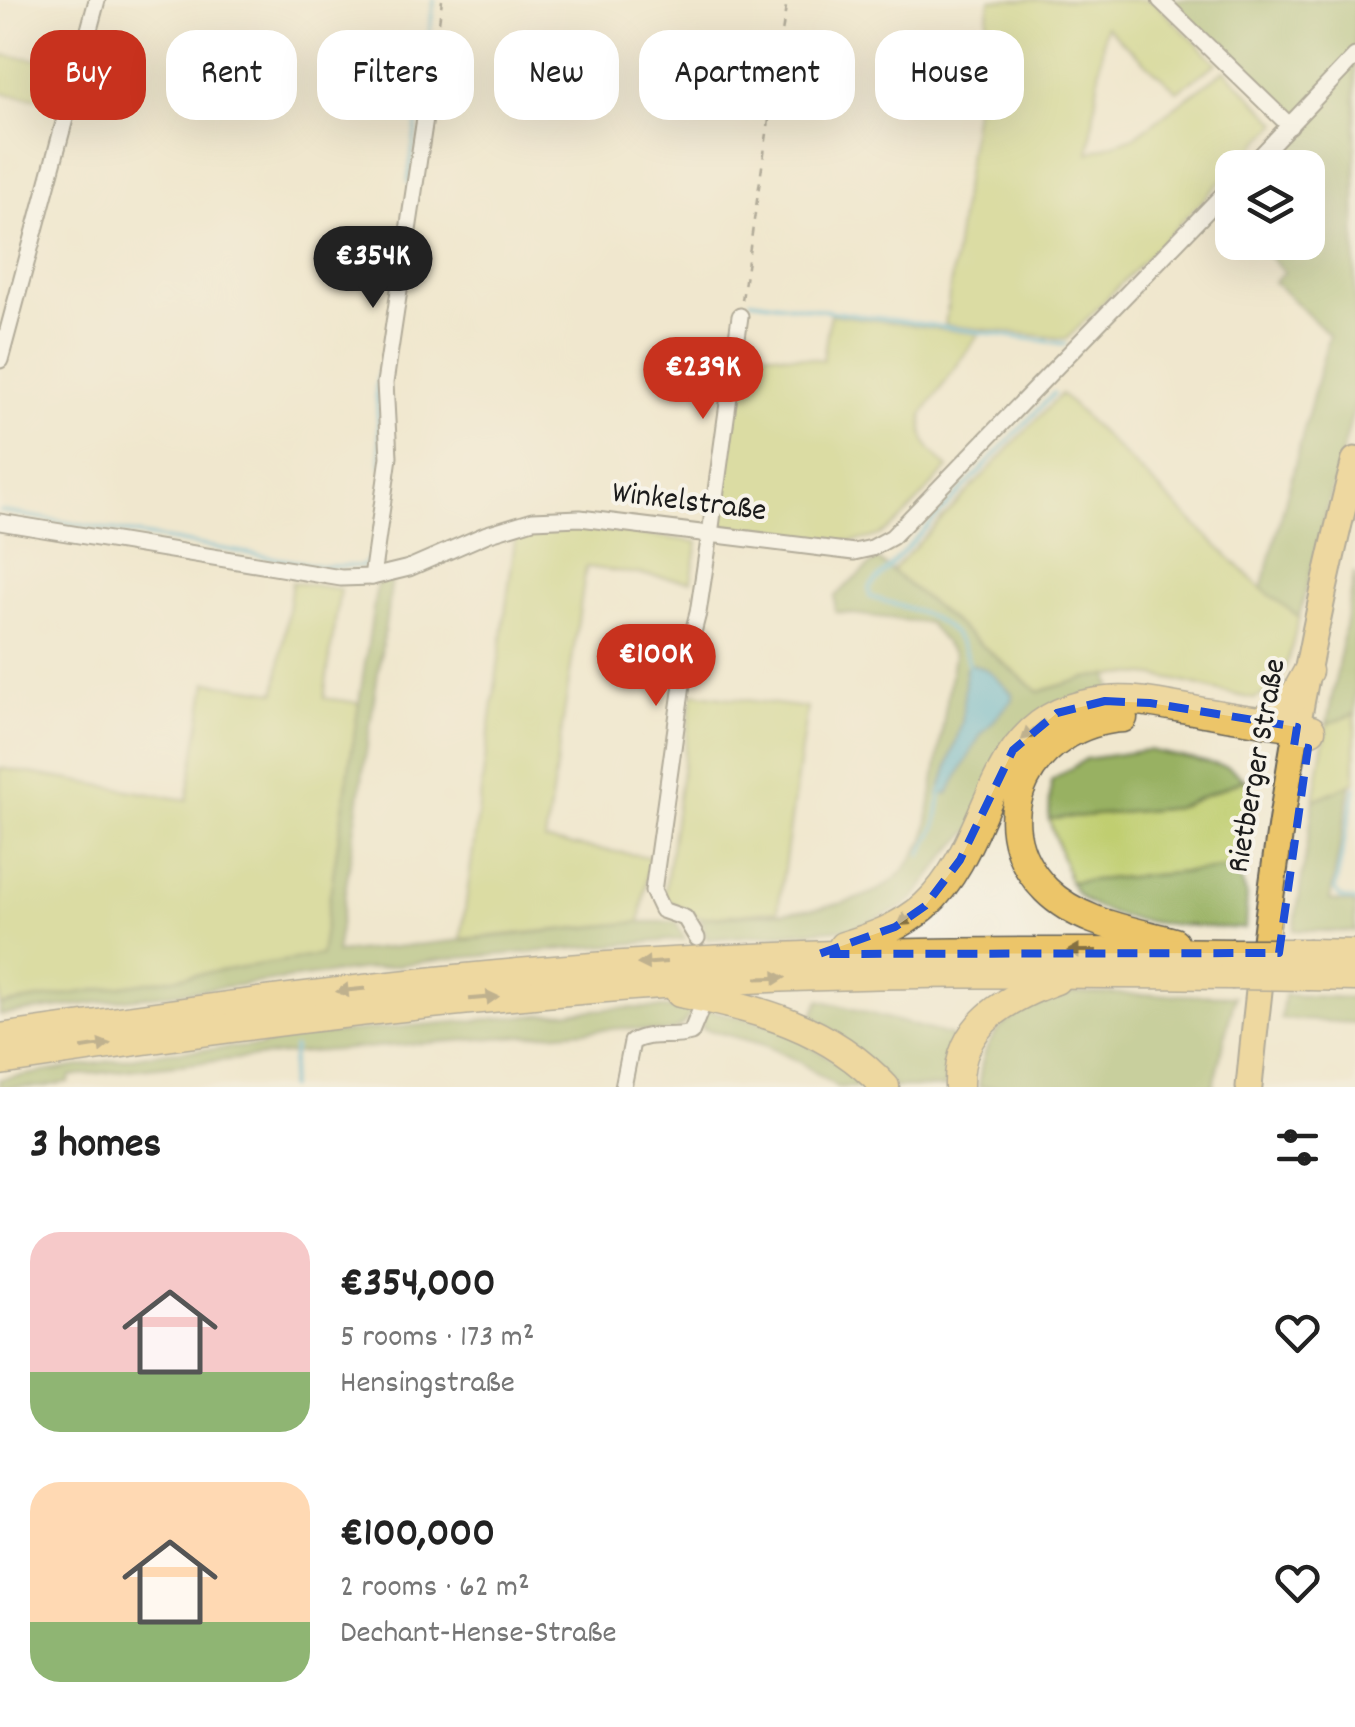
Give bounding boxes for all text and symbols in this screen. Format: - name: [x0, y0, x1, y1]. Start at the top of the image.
- chip: Buy: [30, 30, 146, 120]
- chip: Rent: [166, 30, 297, 120]
- chip: Filters: [317, 30, 474, 120]
- chip: New: [494, 30, 619, 120]
- chip: Apartment: [639, 30, 855, 120]
- chip: House: [875, 30, 1024, 120]
- map controls: [1215, 150, 1325, 260]
- button: layers: [1215, 150, 1325, 260]
- pin: €354K: [303, 226, 443, 311]
- text: €354K: [336, 235, 410, 281]
- pin: €239K: [633, 337, 773, 422]
- text: €239K: [665, 346, 741, 392]
- street label: Winkelstraße: [609, 472, 769, 536]
- pin: €100K: [586, 624, 726, 709]
- text: €100K: [619, 633, 693, 679]
- street label: Rietberger Straße: [1218, 655, 1300, 877]
- one-way arrow: [1021, 719, 1046, 741]
- one-way arrow: [896, 907, 923, 926]
- one-way arrow: [1065, 943, 1097, 959]
- one-way arrow: [636, 955, 668, 971]
- one-way arrow: [756, 970, 788, 986]
- one-way arrow: [334, 982, 366, 998]
- one-way arrow: [468, 990, 500, 1006]
- one-way arrow: [81, 1038, 113, 1053]
- text: 3 homes: [30, 1117, 161, 1177]
- icon: filters: [1270, 1120, 1325, 1175]
- text: €354,000: [340, 1256, 496, 1316]
- icon: home: [110, 1272, 230, 1392]
- icon: heart: [1270, 1305, 1325, 1360]
- text: 5 rooms · 173 m²: [340, 1316, 534, 1362]
- text: Hensingstraße: [340, 1362, 515, 1408]
- text: €100,000: [340, 1506, 495, 1566]
- icon: home: [110, 1522, 230, 1642]
- icon: heart: [1270, 1555, 1325, 1610]
- text: 2 rooms · 62 m²: [340, 1566, 530, 1612]
- text: Dechant-Hense-Straße: [340, 1612, 616, 1658]

